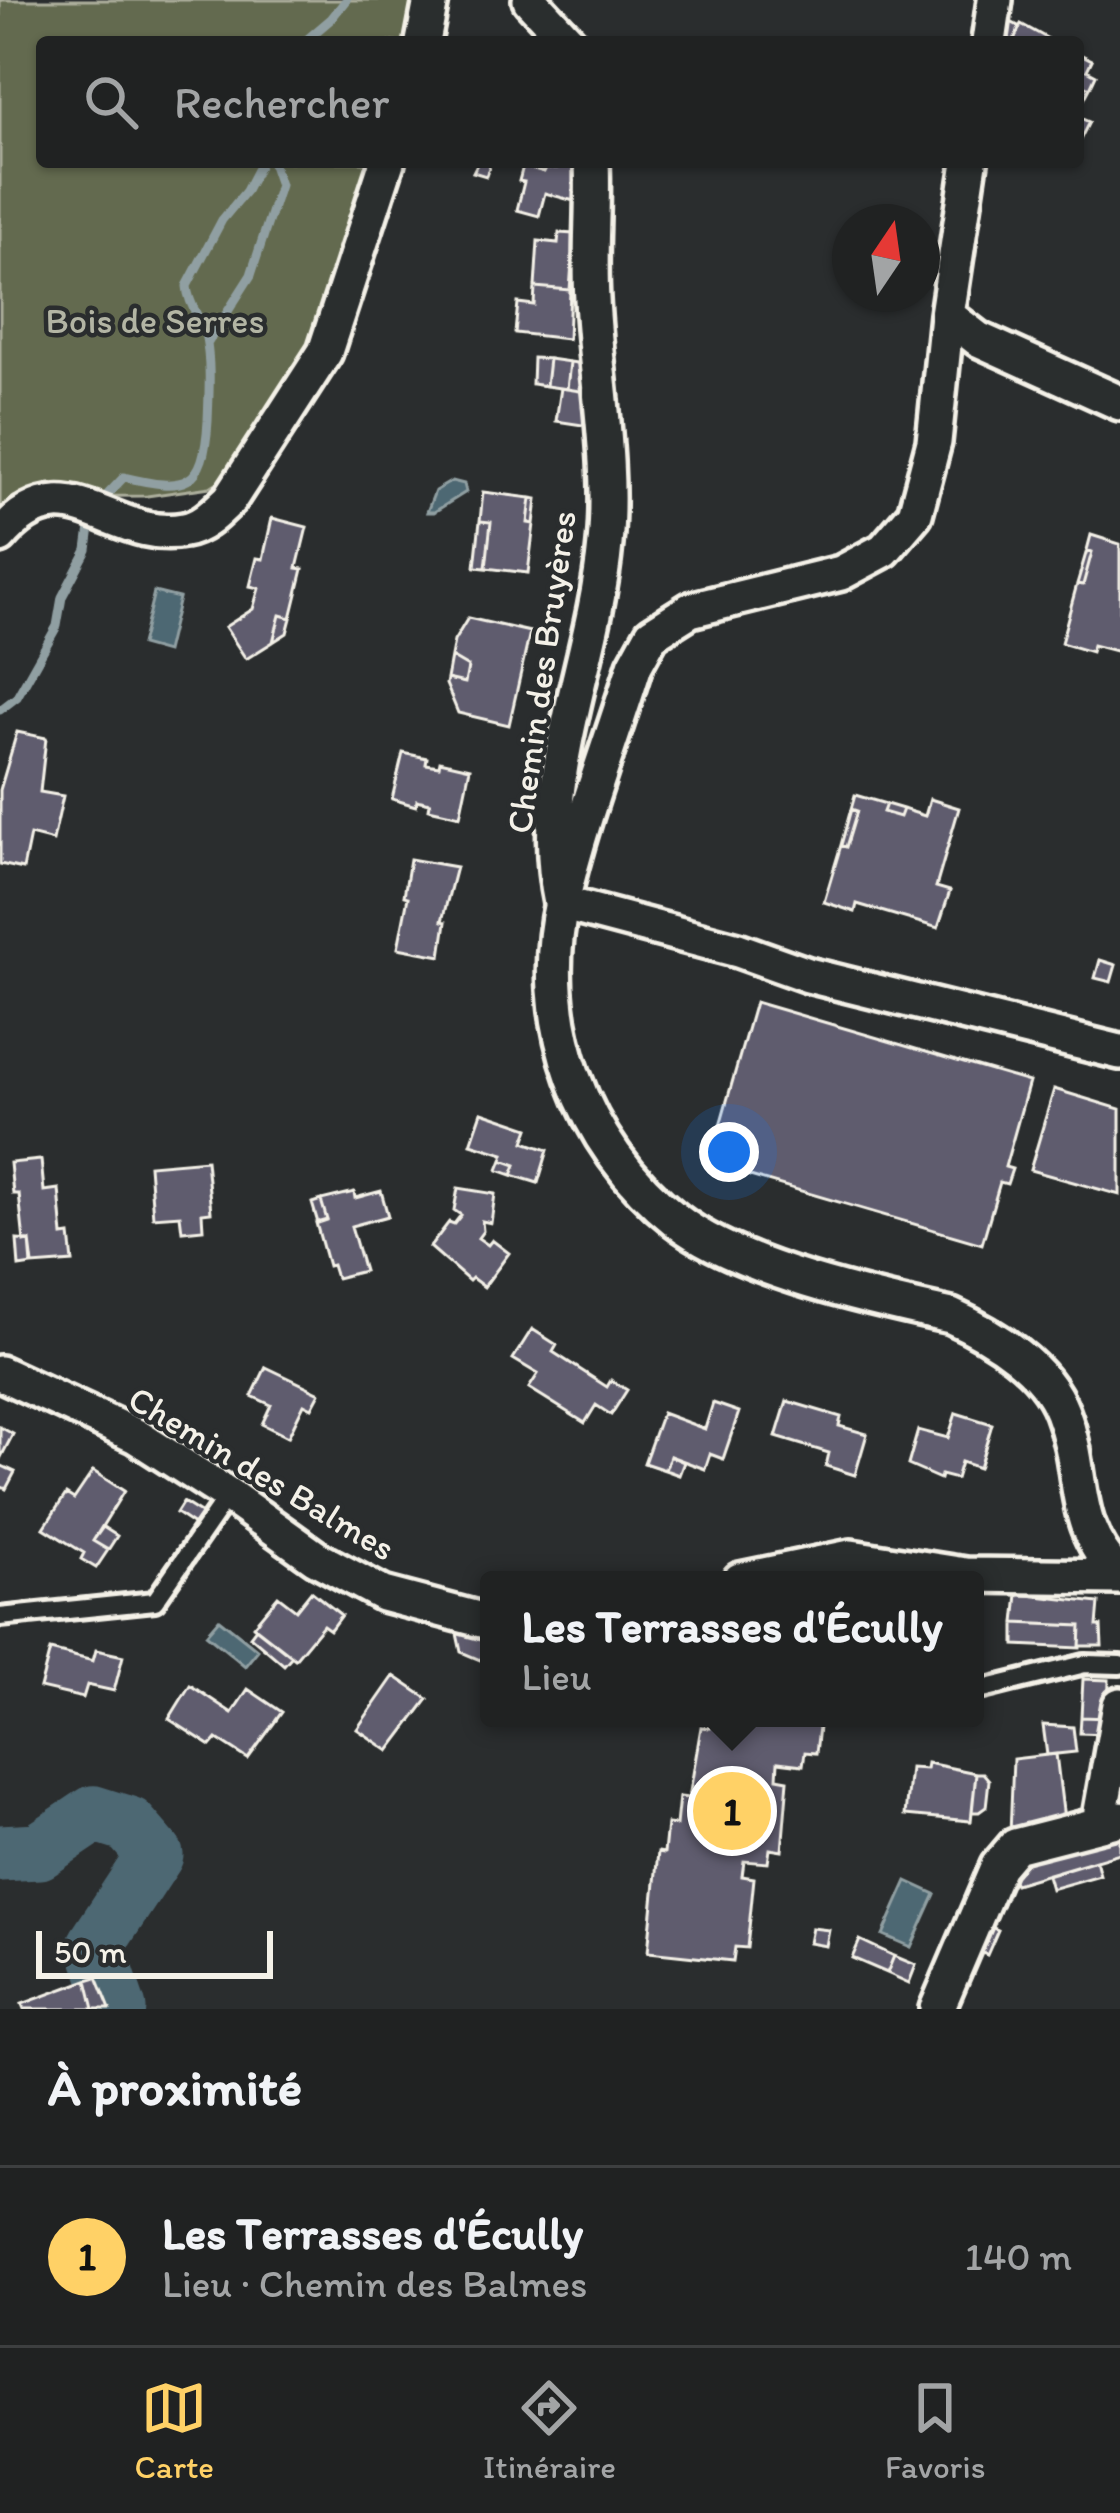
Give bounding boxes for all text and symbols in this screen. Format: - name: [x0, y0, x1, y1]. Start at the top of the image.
- search box: [36, 36, 1084, 168]
- icon: search: [78, 69, 144, 135]
- text: Rechercher: [174, 75, 389, 129]
- north arrow: [832, 204, 940, 312]
- park label: Bois de Serres: [46, 299, 264, 342]
- street label: Chemin des Bruyères: [497, 508, 585, 836]
- your location: [699, 1122, 759, 1182]
- street label: Chemin des Balmes: [121, 1376, 403, 1570]
- popup: [480, 1571, 984, 1727]
- text: Les Terrasses d'Écully: [521, 1599, 943, 1653]
- text: Lieu: [521, 1653, 591, 1700]
- pin: 1: [693, 1766, 771, 1856]
- scale bar: [36, 1925, 273, 1978]
- text: 50 m: [54, 1932, 127, 1971]
- text: À proximité: [48, 2057, 302, 2118]
- text: Les Terrasses d'Écully: [162, 2206, 583, 2260]
- text: 1: [78, 2233, 96, 2280]
- text: 140 m: [965, 2233, 1072, 2280]
- text: Lieu · Chemin des Balmes: [162, 2260, 587, 2307]
- tab: Carte: [134, 2375, 214, 2486]
- tab: Itinéraire: [483, 2375, 616, 2486]
- tab: Favoris: [885, 2375, 986, 2486]

